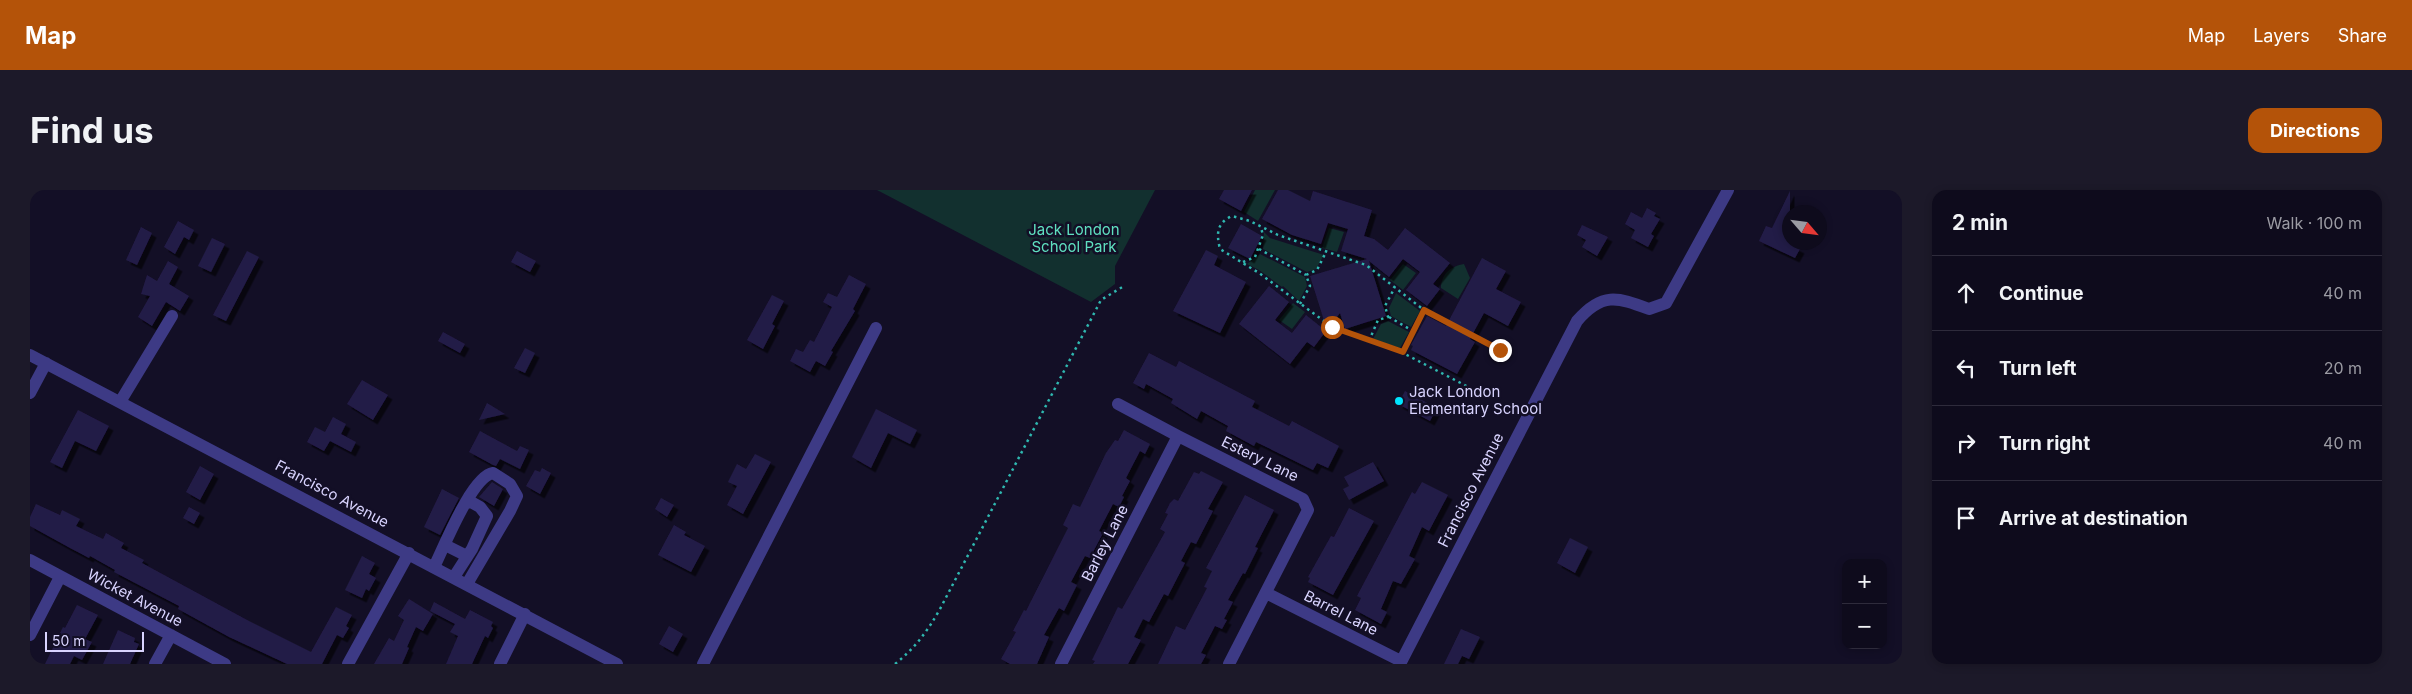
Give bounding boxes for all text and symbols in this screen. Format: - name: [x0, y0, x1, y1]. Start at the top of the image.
- text: Map: [25, 21, 76, 50]
- text: Map: [2188, 25, 2225, 46]
- text: Layers: [2253, 25, 2310, 46]
- text: Share: [2338, 25, 2387, 46]
- button: Directions: [2248, 108, 2382, 153]
- text: Find us: [30, 109, 154, 151]
- north arrow: [1782, 205, 1827, 250]
- text: 2 min: [1952, 210, 2008, 235]
- text: Walk · 100 m: [2267, 213, 2362, 233]
- park label: Jack London School Park: [1028, 220, 1120, 256]
- icon: ahead: [1952, 279, 1980, 307]
- text: Continue: [1999, 282, 2084, 305]
- text: 40 m: [2323, 283, 2362, 303]
- route start: [1321, 316, 1344, 339]
- route end: [1489, 339, 1512, 362]
- icon: left: [1952, 354, 1980, 382]
- text: Turn left: [1999, 357, 2077, 380]
- text: 20 m: [2324, 358, 2362, 378]
- place label: Jack London Elementary School: [1409, 382, 1542, 418]
- marker: Jack London Elementary School: [1393, 395, 1405, 407]
- street label: Francisco Avenue: [1433, 429, 1508, 550]
- icon: right: [1952, 429, 1980, 457]
- street label: Estery Lane: [1219, 432, 1302, 485]
- text: Turn right: [1999, 432, 2090, 455]
- text: 40 m: [2323, 433, 2362, 453]
- street label: Francisco Avenue: [272, 456, 392, 532]
- street label: Barley Lane: [1077, 501, 1132, 584]
- icon: arrive: [1952, 504, 1980, 532]
- text: Arrive at destination: [1999, 507, 2188, 530]
- map controls: [1842, 559, 1887, 649]
- button: +: [1842, 559, 1887, 604]
- street label: Wicket Avenue: [84, 564, 186, 631]
- street label: Barrel Lane: [1301, 586, 1381, 639]
- button: −: [1842, 604, 1887, 649]
- scale bar: [45, 629, 144, 652]
- text: 50 m: [52, 632, 86, 649]

